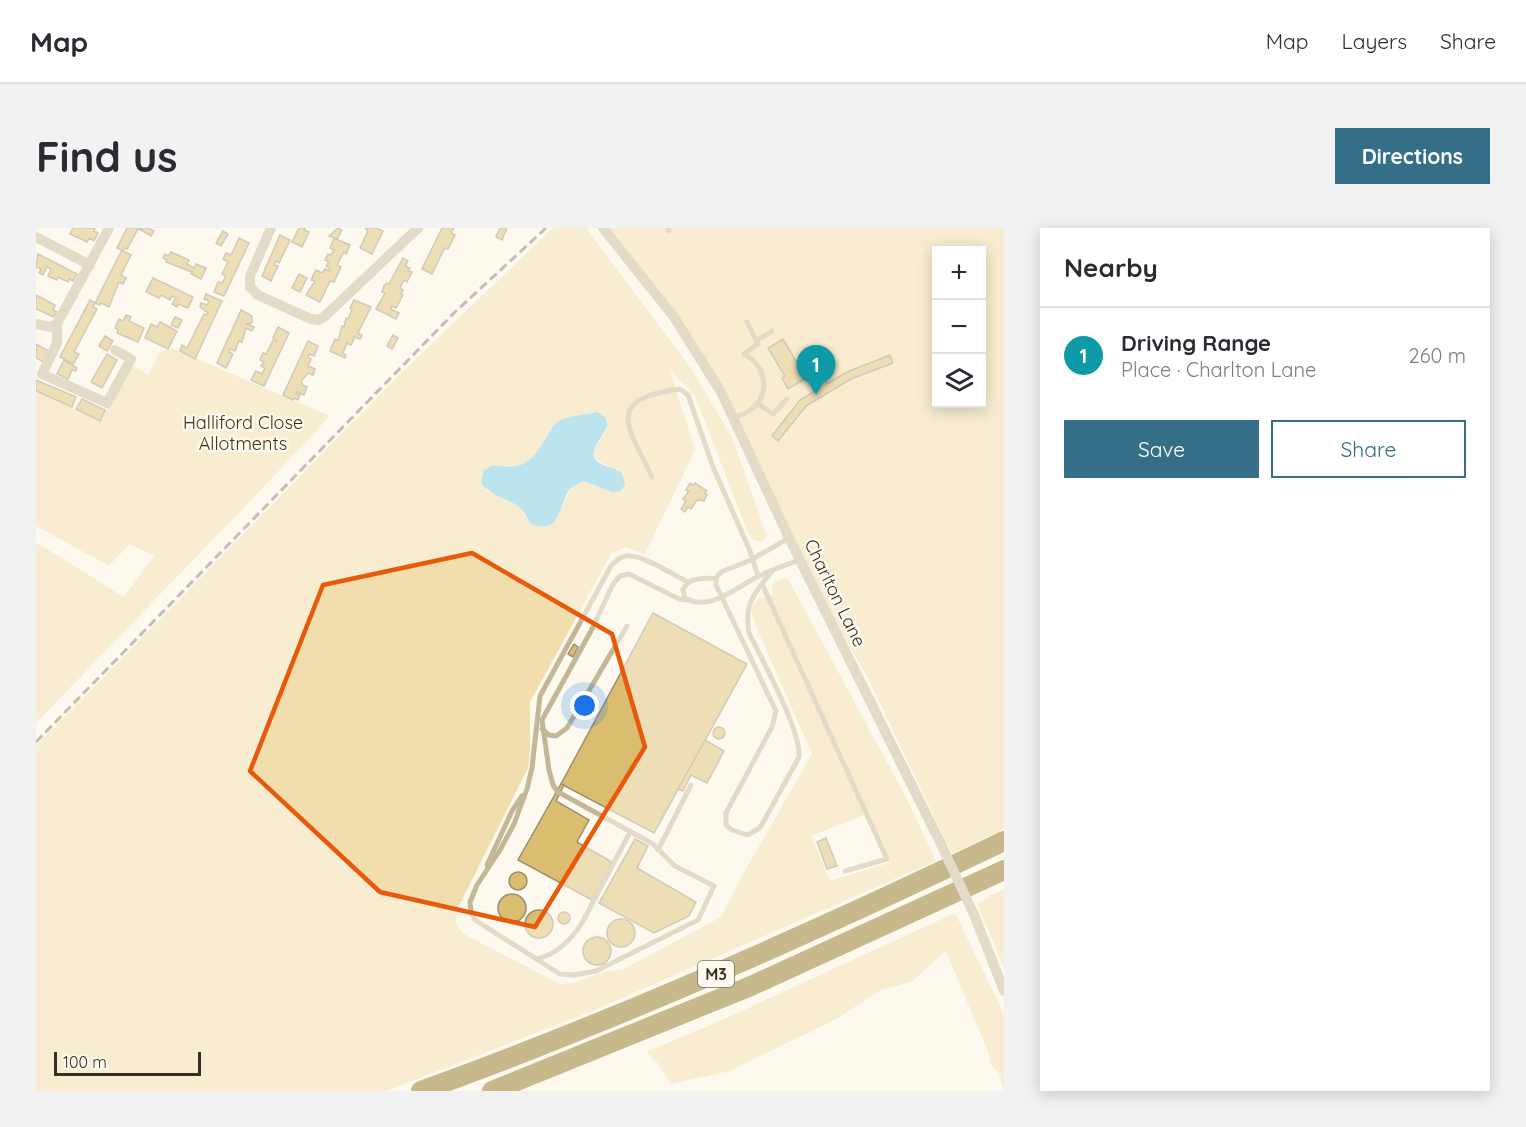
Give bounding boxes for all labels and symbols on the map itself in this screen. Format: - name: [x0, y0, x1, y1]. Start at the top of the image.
- pin: 1: [796, 346, 836, 395]
- park label: Halliford Close Allotments: [183, 411, 303, 455]
- street label: Charlton Lane: [799, 535, 871, 650]
- your location: [570, 691, 599, 720]
- road number: M3: [698, 961, 734, 987]
- scale bar: [54, 1049, 201, 1076]

